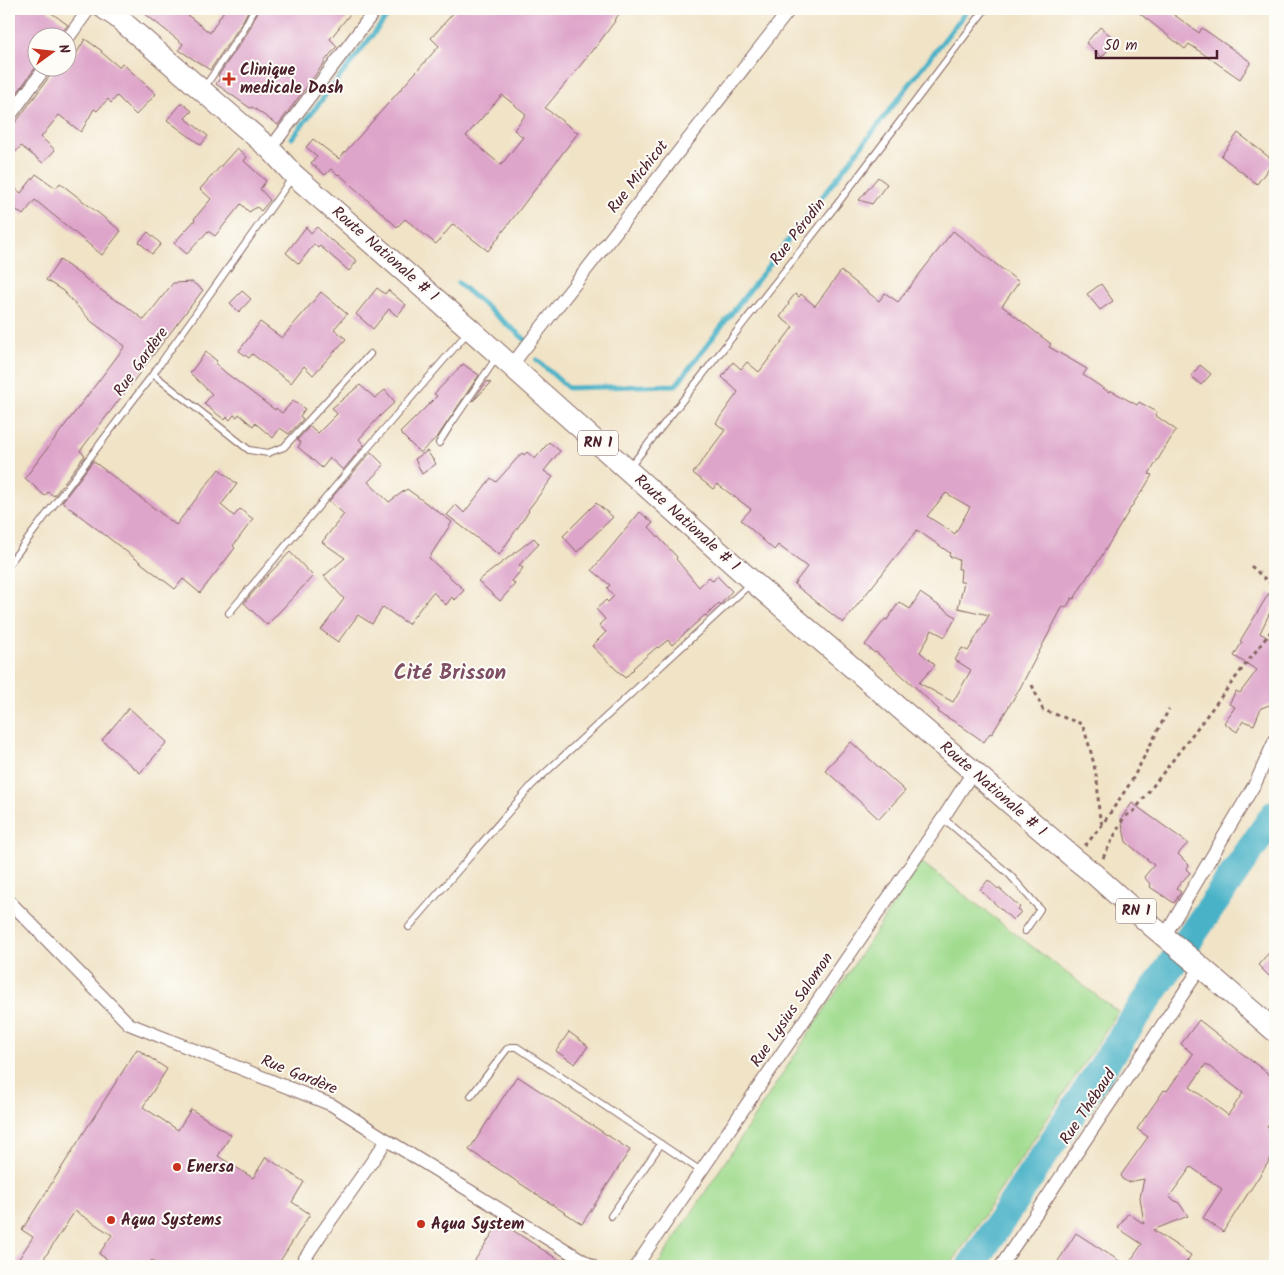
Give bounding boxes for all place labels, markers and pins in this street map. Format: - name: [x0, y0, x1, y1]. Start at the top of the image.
- place label: Clinique medicale Dash: [240, 58, 343, 101]
- marker: Clinique medicale Dash: [222, 72, 236, 86]
- place label: Enersa: [187, 1155, 234, 1180]
- marker: Enersa: [171, 1161, 183, 1173]
- place label: Aqua Systems: [121, 1208, 222, 1233]
- place label: Aqua System: [431, 1212, 524, 1237]
- marker: Aqua Systems: [105, 1214, 117, 1226]
- marker: Aqua System: [415, 1218, 427, 1230]

